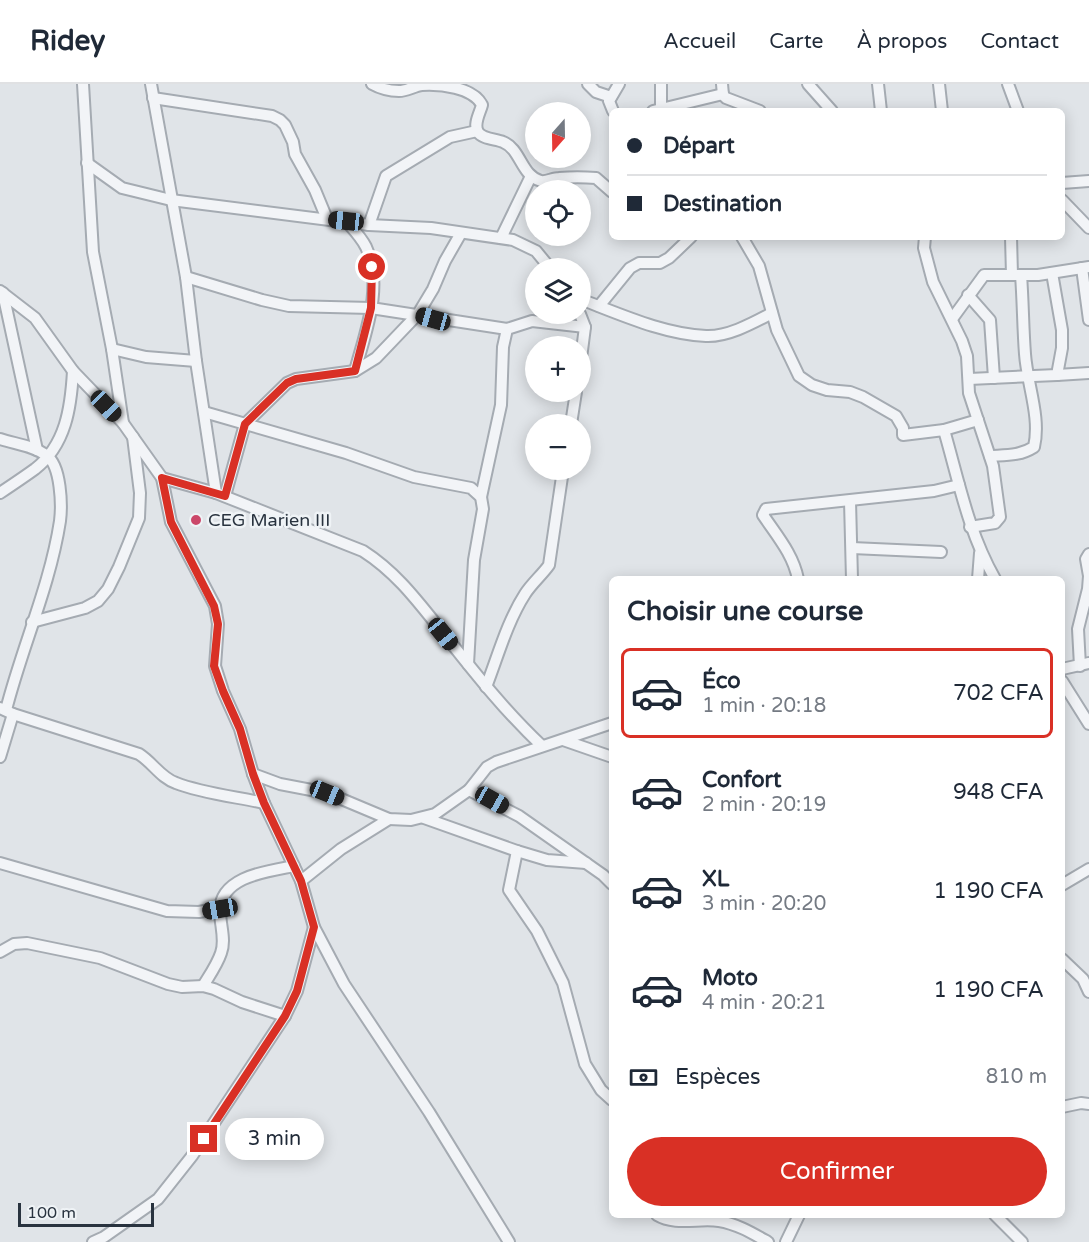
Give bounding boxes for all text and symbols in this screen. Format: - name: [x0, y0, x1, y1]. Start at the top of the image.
- text: Ridey: [30, 24, 105, 58]
- text: Accueil: [663, 29, 736, 54]
- text: Carte: [769, 29, 823, 54]
- text: À propos: [856, 29, 947, 54]
- text: Contact: [980, 29, 1059, 54]
- north arrow: [525, 102, 591, 168]
- map controls: [525, 102, 591, 480]
- text: Départ: [663, 133, 735, 159]
- button: locate: [525, 180, 591, 246]
- text: Destination: [663, 191, 782, 217]
- car: [327, 210, 365, 232]
- route start: [358, 253, 385, 280]
- button: layers: [525, 258, 591, 324]
- car: [413, 305, 453, 333]
- button: +: [525, 336, 591, 402]
- car: [87, 387, 125, 425]
- button: −: [525, 414, 591, 480]
- place label: CEG Marien III: [208, 509, 330, 531]
- marker: CEG Marien III: [189, 513, 203, 527]
- text: Choisir une course: [627, 595, 863, 628]
- car: [425, 614, 461, 654]
- icon: car: [630, 666, 684, 720]
- text: Éco: [702, 668, 741, 694]
- text: 702 CFA: [953, 680, 1044, 706]
- text: 1 min · 20:18: [702, 694, 826, 718]
- icon: car: [630, 765, 684, 819]
- text: Confort: [702, 767, 781, 793]
- car: [307, 778, 347, 808]
- text: 948 CFA: [953, 779, 1044, 805]
- car: [472, 783, 512, 817]
- text: 2 min · 20:19: [702, 793, 826, 817]
- icon: car: [630, 864, 684, 918]
- text: XL: [702, 866, 729, 892]
- text: 1 190 CFA: [933, 878, 1044, 904]
- text: 3 min · 20:20: [702, 892, 826, 916]
- car: [201, 897, 239, 921]
- icon: car: [630, 963, 684, 1017]
- text: Moto: [702, 965, 758, 991]
- text: 1 190 CFA: [933, 977, 1044, 1003]
- text: 4 min · 20:21: [702, 991, 826, 1015]
- icon: cash: [627, 1061, 660, 1094]
- text: Espèces: [675, 1064, 760, 1090]
- text: 810 m: [986, 1065, 1047, 1089]
- callout: 3 min: [225, 1118, 324, 1160]
- route end: [190, 1125, 217, 1152]
- text: 3 min: [248, 1127, 301, 1151]
- button: Confirmer: [627, 1137, 1047, 1206]
- scale bar: [18, 1200, 154, 1228]
- text: 100 m: [27, 1203, 76, 1223]

